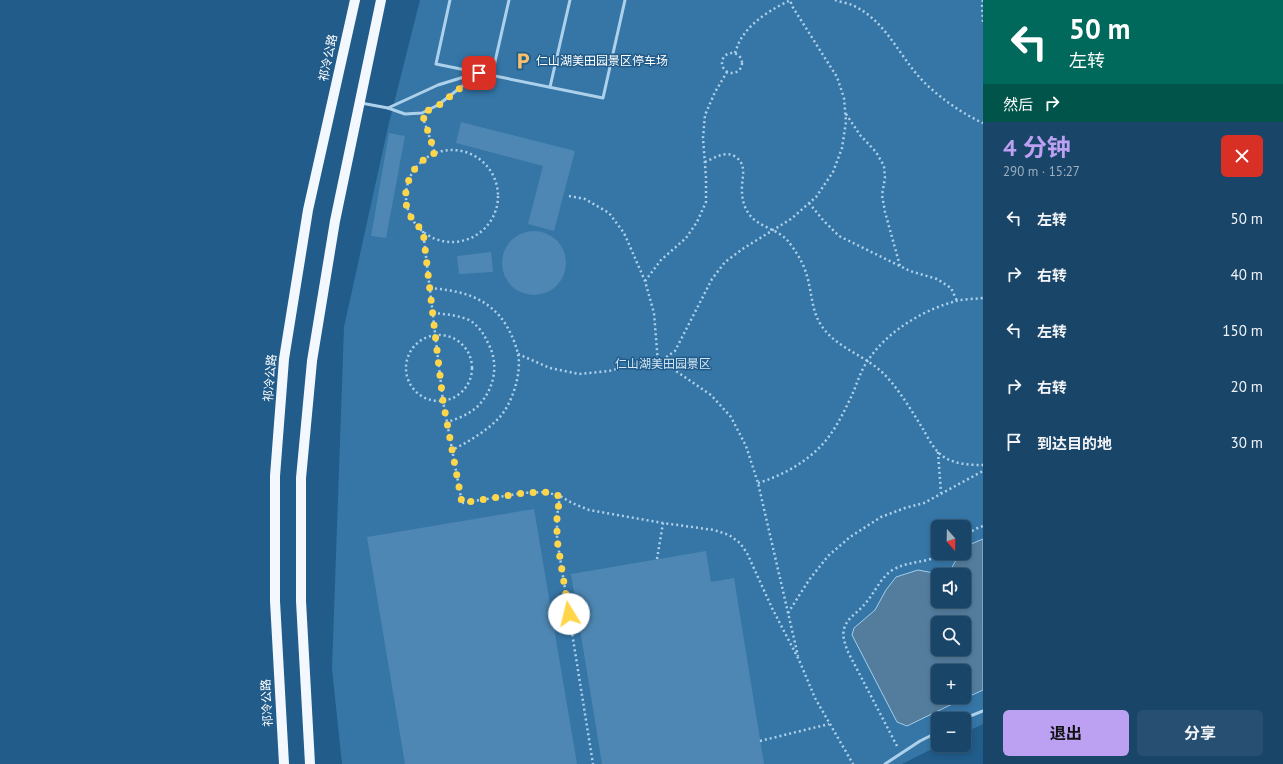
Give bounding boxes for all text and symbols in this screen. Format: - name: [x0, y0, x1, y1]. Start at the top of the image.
- text: 50 m: [1069, 10, 1130, 47]
- icon: left: [1003, 16, 1055, 68]
- street label: 祁冷公路: [315, 33, 340, 83]
- text: 左转: [1069, 49, 1105, 72]
- parking icon: 仁山湖美田园景区停车场: [513, 51, 533, 71]
- place label: 仁山湖美田园景区停车场: [536, 53, 668, 68]
- pin: [462, 56, 496, 90]
- icon: arrive: [468, 62, 490, 84]
- icon: right: [1041, 92, 1063, 114]
- text: 然后: [1003, 95, 1033, 114]
- text: 4 分钟: [1003, 132, 1071, 163]
- button: close: [1221, 135, 1263, 177]
- text: 290 m · 15:27: [1003, 163, 1080, 180]
- icon: left: [1003, 207, 1025, 229]
- text: 50 m: [1230, 209, 1263, 228]
- text: 左转: [1037, 210, 1067, 229]
- icon: right: [1003, 263, 1025, 285]
- text: 40 m: [1230, 265, 1263, 284]
- text: 右转: [1037, 266, 1067, 285]
- icon: left: [1003, 319, 1025, 341]
- text: 150 m: [1222, 321, 1263, 340]
- text: 左转: [1037, 322, 1067, 341]
- street label: 祁冷公路: [260, 353, 279, 403]
- park label: 仁山湖美田园景区: [615, 356, 711, 371]
- icon: right: [1003, 375, 1025, 397]
- text: 20 m: [1230, 377, 1263, 396]
- text: 右转: [1037, 378, 1067, 397]
- icon: arrive: [1003, 431, 1025, 453]
- text: 30 m: [1230, 433, 1263, 452]
- text: 到达目的地: [1037, 434, 1112, 453]
- north arrow: [931, 520, 971, 560]
- map controls: [931, 520, 971, 752]
- button: sound: [931, 568, 971, 608]
- position arrow: [548, 593, 590, 635]
- button: search: [931, 616, 971, 656]
- button: +: [931, 664, 971, 704]
- street label: 祁冷公路: [258, 679, 275, 727]
- button: 退出: [1003, 710, 1129, 756]
- button: 分享: [1137, 710, 1263, 756]
- button: −: [931, 712, 971, 752]

